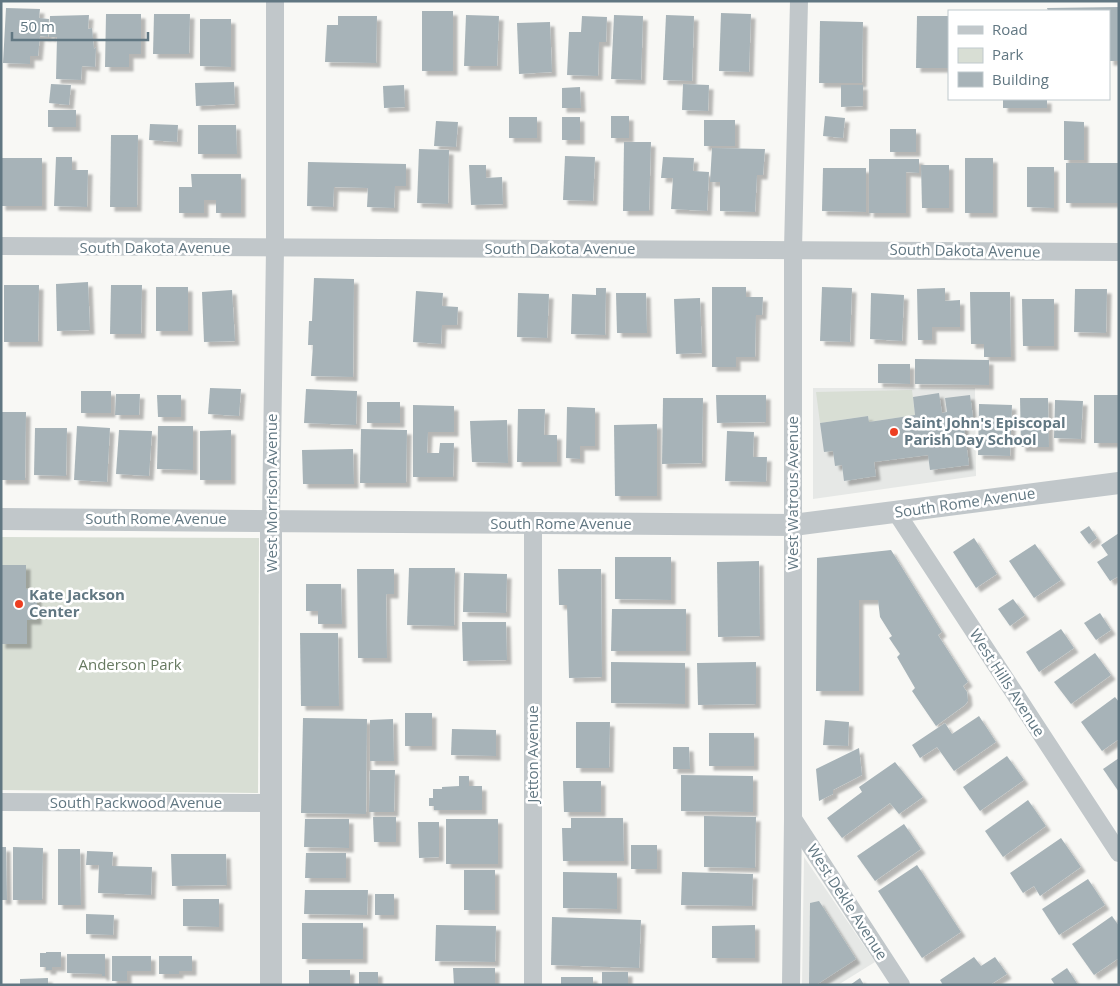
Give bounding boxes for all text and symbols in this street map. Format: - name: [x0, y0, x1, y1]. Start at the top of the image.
- scale bar: [12, 10, 149, 42]
- legend: [948, 10, 1110, 100]
- text: 50 m: [20, 16, 55, 36]
- text: Road: [992, 19, 1028, 39]
- text: Park: [992, 44, 1023, 64]
- text: Building: [992, 69, 1049, 89]
- street label: South Dakota Avenue: [80, 237, 230, 257]
- street label: South Dakota Avenue: [485, 238, 635, 258]
- street label: South Dakota Avenue: [889, 239, 1041, 261]
- place label: Saint John's Episcopal Parish Day School: [904, 412, 1066, 449]
- street label: West Morrison Avenue: [261, 414, 281, 572]
- street label: West Watrous Avenue: [782, 416, 802, 570]
- marker: Saint John's Episcopal Parish Day School: [888, 426, 900, 438]
- street label: South Rome Avenue: [893, 482, 1036, 522]
- street label: South Rome Avenue: [85, 508, 227, 528]
- street label: South Rome Avenue: [490, 513, 632, 533]
- place label: Kate Jackson Center: [29, 584, 125, 621]
- marker: Kate Jackson Center: [13, 598, 25, 610]
- street label: West Hills Avenue: [966, 625, 1050, 740]
- park label: Anderson Park: [78, 654, 182, 674]
- street label: Jetton Avenue: [522, 705, 542, 805]
- street label: South Packwood Avenue: [50, 792, 222, 812]
- street label: West Dekle Avenue: [803, 840, 893, 963]

